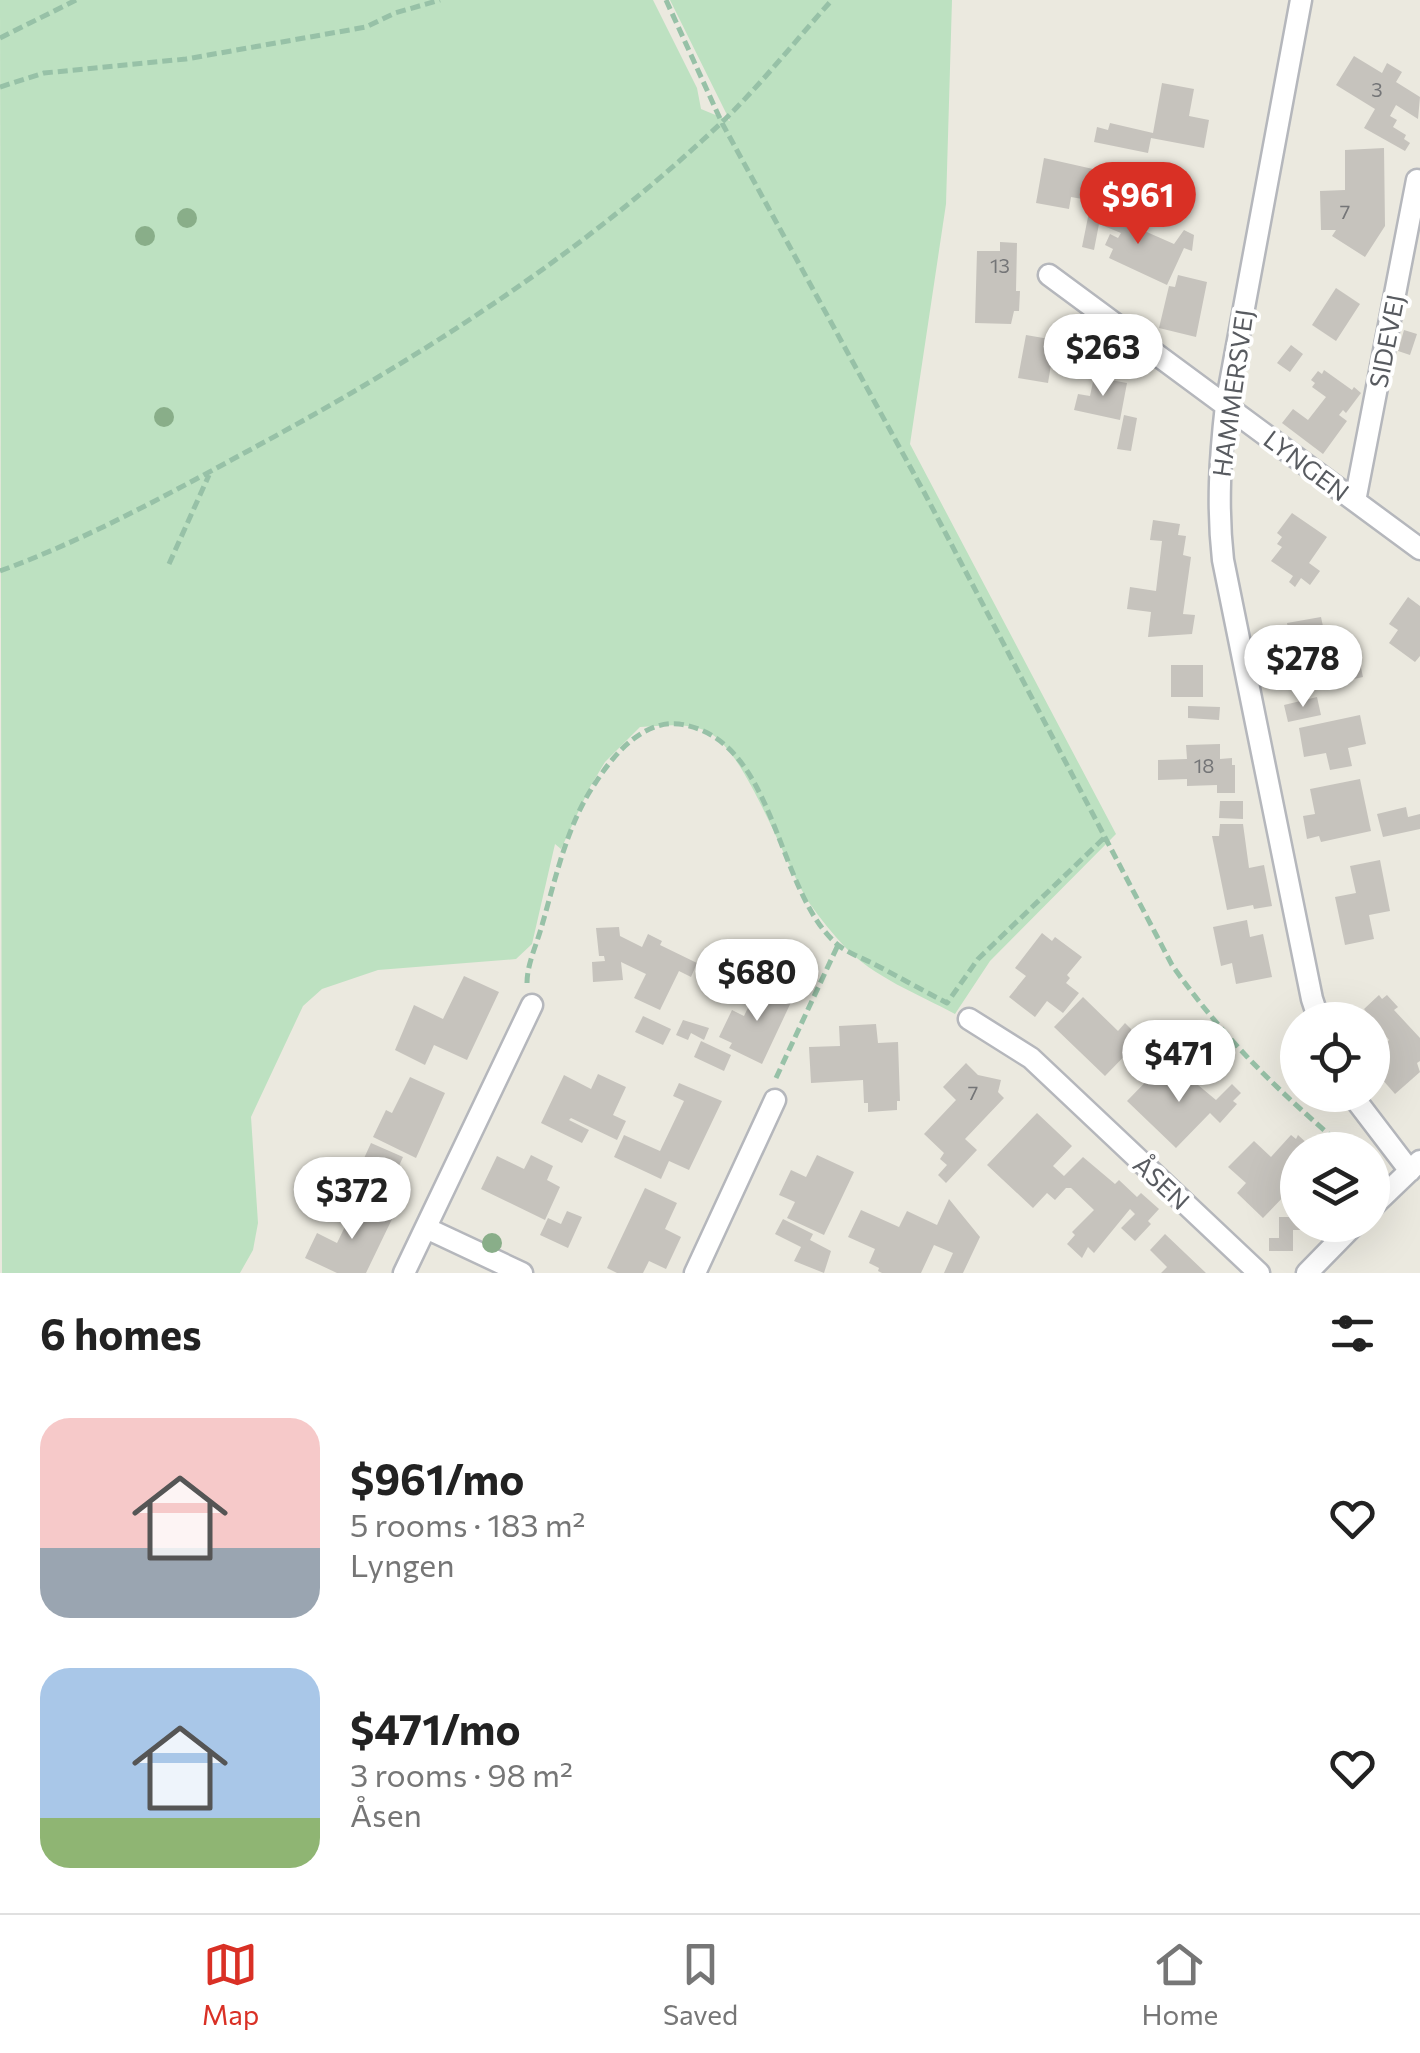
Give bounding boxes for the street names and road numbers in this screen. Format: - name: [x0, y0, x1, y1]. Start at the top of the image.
- street label: SIDEVEJ: [1362, 292, 1410, 390]
- street label: HAMMERSVEJ: [1205, 307, 1259, 479]
- street label: LYNGEN: [1259, 423, 1355, 507]
- street label: ÅSEN: [1128, 1149, 1196, 1215]

